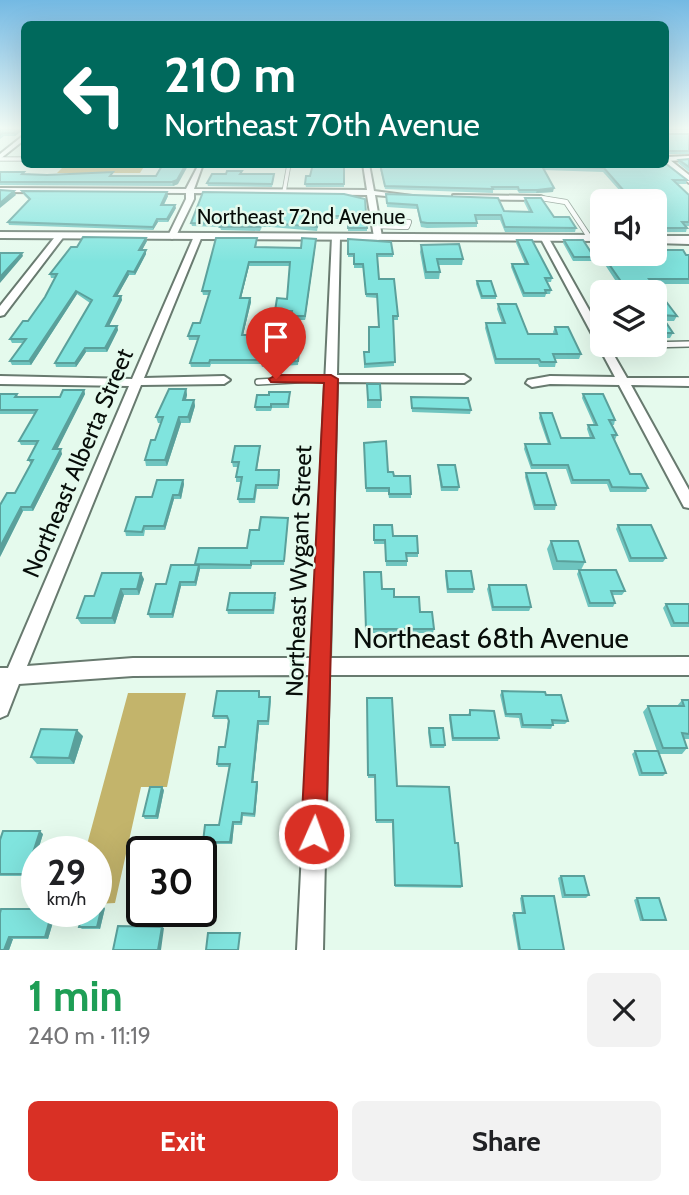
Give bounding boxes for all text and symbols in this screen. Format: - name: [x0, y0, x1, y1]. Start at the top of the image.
- text: 210 m: [164, 45, 296, 104]
- icon: left: [49, 49, 140, 140]
- text: Northeast 70th Avenue: [164, 105, 480, 144]
- map controls: [590, 189, 667, 357]
- button: sound: [590, 189, 667, 266]
- street label: Northeast 72nd Avenue: [197, 204, 406, 229]
- button: layers: [590, 280, 667, 357]
- pin: [246, 307, 306, 379]
- icon: arrive: [257, 318, 295, 356]
- street label: Northeast Alberta Street: [16, 344, 139, 582]
- street label: Northeast Wygant Street: [280, 445, 317, 697]
- street label: Northeast 68th Avenue: [353, 621, 629, 655]
- position arrow: [277, 797, 351, 871]
- speed limit sign: 30: [126, 836, 217, 927]
- text: 29: [47, 851, 86, 894]
- text: km/h: [47, 888, 86, 910]
- text: 1 min: [28, 970, 123, 1022]
- button: close: [587, 973, 661, 1047]
- text: 240 m · 11:19: [28, 1022, 151, 1050]
- button: Exit: [28, 1101, 338, 1181]
- button: Share: [352, 1101, 661, 1181]

